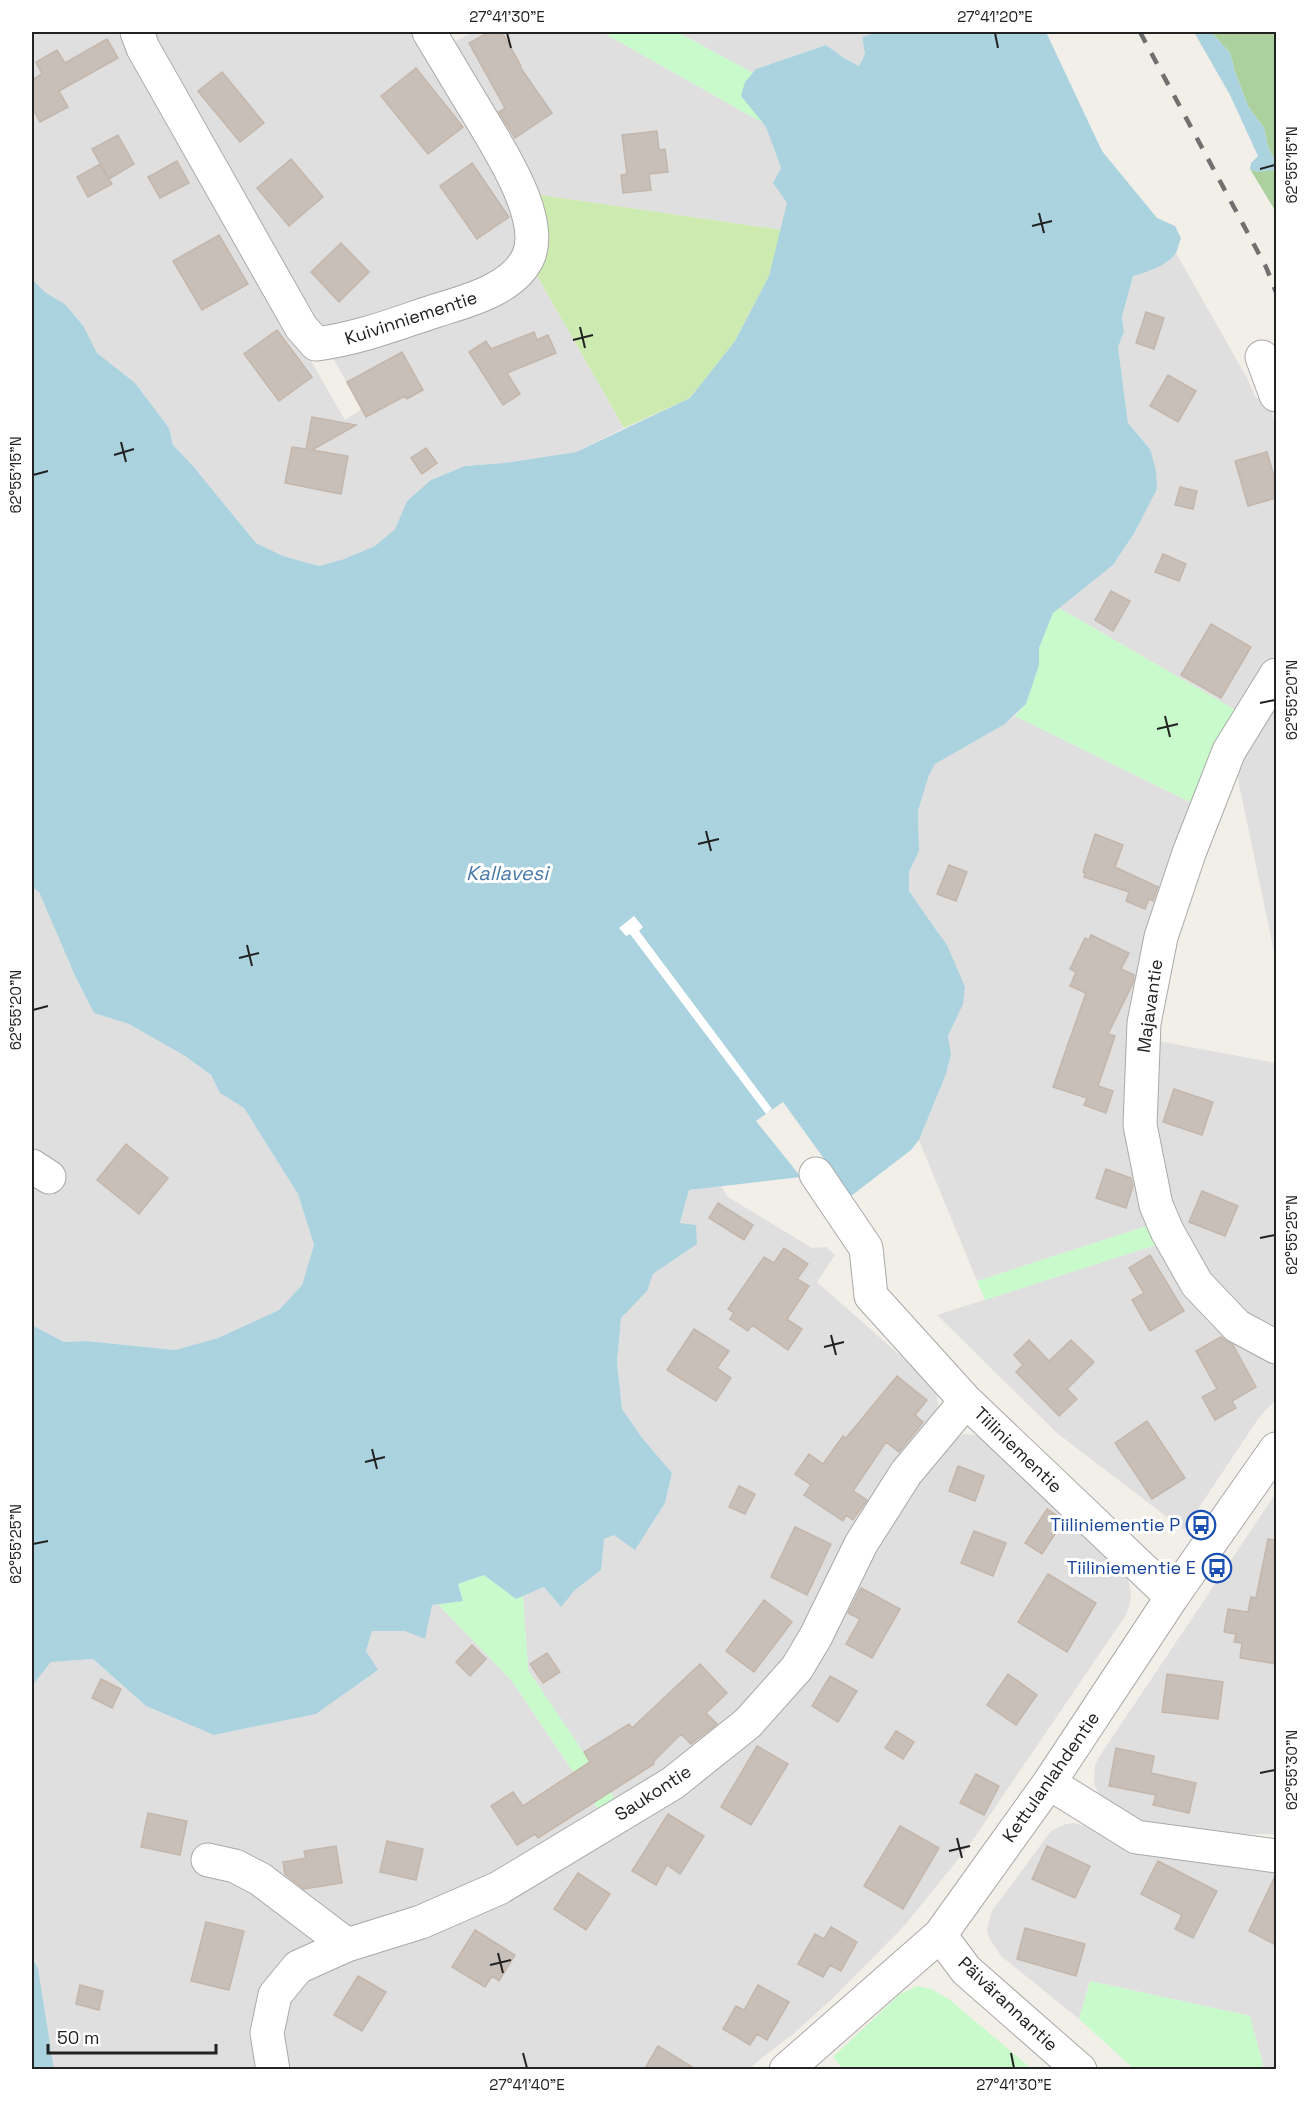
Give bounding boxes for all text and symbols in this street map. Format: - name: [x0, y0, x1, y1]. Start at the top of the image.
- text: 27°41'30"E: [469, 7, 545, 26]
- text: 27°41'20"E: [957, 7, 1033, 26]
- text: 62°55'15"N: [1282, 126, 1301, 204]
- street label: Kuivinniementie: [342, 285, 480, 350]
- text: 62°55'15"N: [6, 436, 25, 514]
- text: 62°55'20"N: [1282, 660, 1301, 740]
- water label: Kallavesi: [466, 860, 550, 886]
- street label: Majavantie: [1132, 958, 1167, 1054]
- text: 62°55'20"N: [6, 970, 25, 1050]
- text: 62°55'25"N: [1282, 1195, 1301, 1275]
- street label: Tiiliniementie: [969, 1402, 1067, 1498]
- text: 62°55'25"N: [6, 1504, 25, 1584]
- bus stop icon: Tiiliniementie P: [1185, 1509, 1217, 1541]
- place label: Tiiliniementie P: [1050, 1513, 1180, 1536]
- bus stop icon: Tiiliniementie E: [1201, 1552, 1233, 1584]
- place label: Tiiliniementie E: [1067, 1556, 1196, 1579]
- street label: Kettulanlahdentie: [997, 1707, 1104, 1847]
- text: 62°55'30"N: [1282, 1730, 1301, 1810]
- street label: Saukontie: [610, 1759, 695, 1826]
- street label: Päivärannantie: [953, 1951, 1063, 2056]
- scale bar: [48, 2017, 216, 2055]
- text: 50 m: [57, 2026, 99, 2049]
- text: 27°41'40"E: [489, 2075, 565, 2094]
- text: 27°41'30"E: [976, 2075, 1052, 2094]

